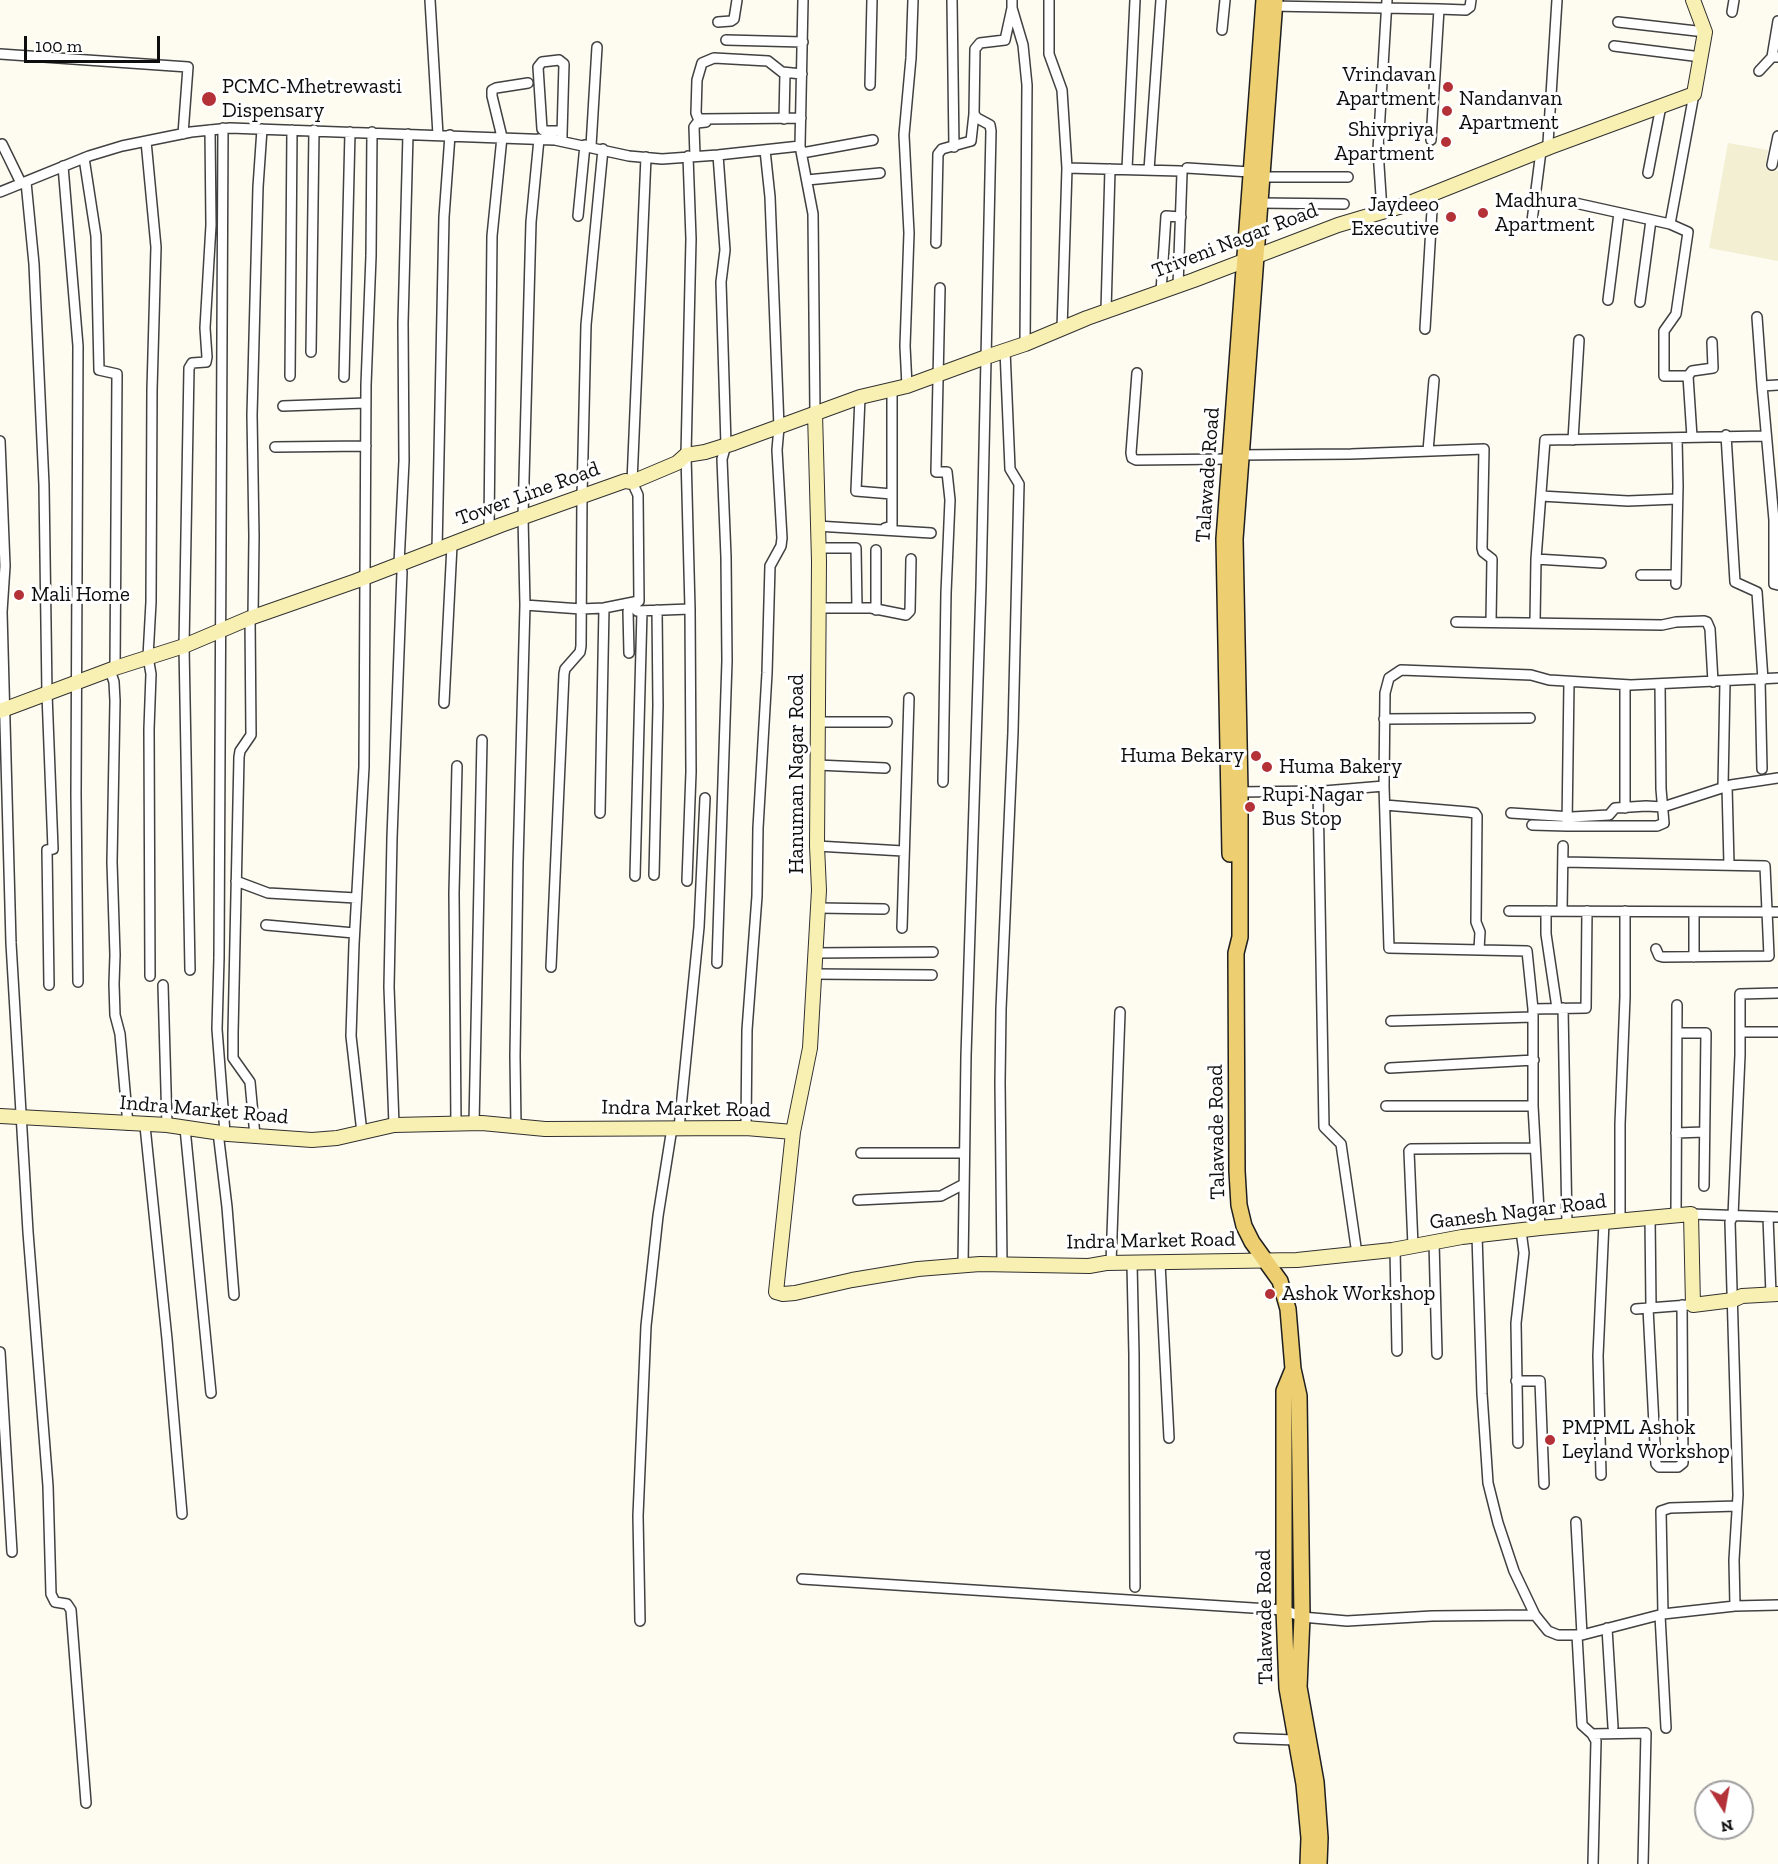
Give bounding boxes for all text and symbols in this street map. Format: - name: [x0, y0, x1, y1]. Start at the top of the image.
- scale bar: [27, 24, 164, 62]
- text: 100 m: [35, 35, 82, 57]
- place label: Vrindavan Apartment: [1336, 62, 1436, 112]
- place label: PCMC-Mhetrewasti Dispensary: [222, 74, 402, 124]
- marker: Vrindavan Apartment: [1441, 80, 1455, 94]
- place label: Nandanvan Apartment: [1459, 86, 1562, 136]
- marker: PCMC-Mhetrewasti Dispensary: [200, 90, 218, 108]
- marker: Nandanvan Apartment: [1440, 104, 1454, 118]
- place label: Shivpriya Apartment: [1334, 117, 1434, 167]
- marker: Shivpriya Apartment: [1439, 135, 1453, 149]
- place label: Madhura Apartment: [1495, 188, 1595, 238]
- place label: Jaydeeo Executive: [1351, 192, 1439, 242]
- street label: Triveni Nagar Road: [1149, 198, 1321, 284]
- marker: Madhura Apartment: [1476, 206, 1490, 220]
- marker: Jaydeeo Executive: [1444, 210, 1458, 224]
- street label: Talawade Road: [1191, 407, 1225, 543]
- street label: Tower Line Road: [453, 456, 603, 532]
- place label: Mali Home: [31, 582, 130, 608]
- marker: Mali Home: [12, 588, 26, 602]
- street label: Hanuman Nagar Road: [784, 674, 810, 874]
- place label: Huma Bekary: [1121, 743, 1244, 769]
- marker: Huma Bekary: [1249, 749, 1263, 763]
- place label: Huma Bakery: [1279, 754, 1402, 780]
- marker: Huma Bakery: [1260, 760, 1274, 774]
- place label: Rupi Nagar Bus Stop: [1262, 782, 1365, 832]
- marker: Rupi Nagar Bus Stop: [1243, 800, 1257, 814]
- street label: Talawade Road: [1203, 1064, 1231, 1200]
- street label: Indra Market Road: [119, 1090, 289, 1130]
- street label: Indra Market Road: [601, 1095, 771, 1123]
- street label: Ganesh Nagar Road: [1428, 1189, 1608, 1235]
- street label: Indra Market Road: [1066, 1227, 1236, 1255]
- place label: Ashok Workshop: [1282, 1281, 1435, 1307]
- marker: Ashok Workshop: [1263, 1287, 1277, 1301]
- place label: PMPML Ashok Leyland Workshop: [1562, 1415, 1730, 1465]
- marker: PMPML Ashok Leyland Workshop: [1543, 1433, 1557, 1447]
- street label: Talawade Road: [1251, 1549, 1279, 1685]
- north arrow: [1694, 1780, 1754, 1840]
- text: N: [1719, 1816, 1735, 1837]

